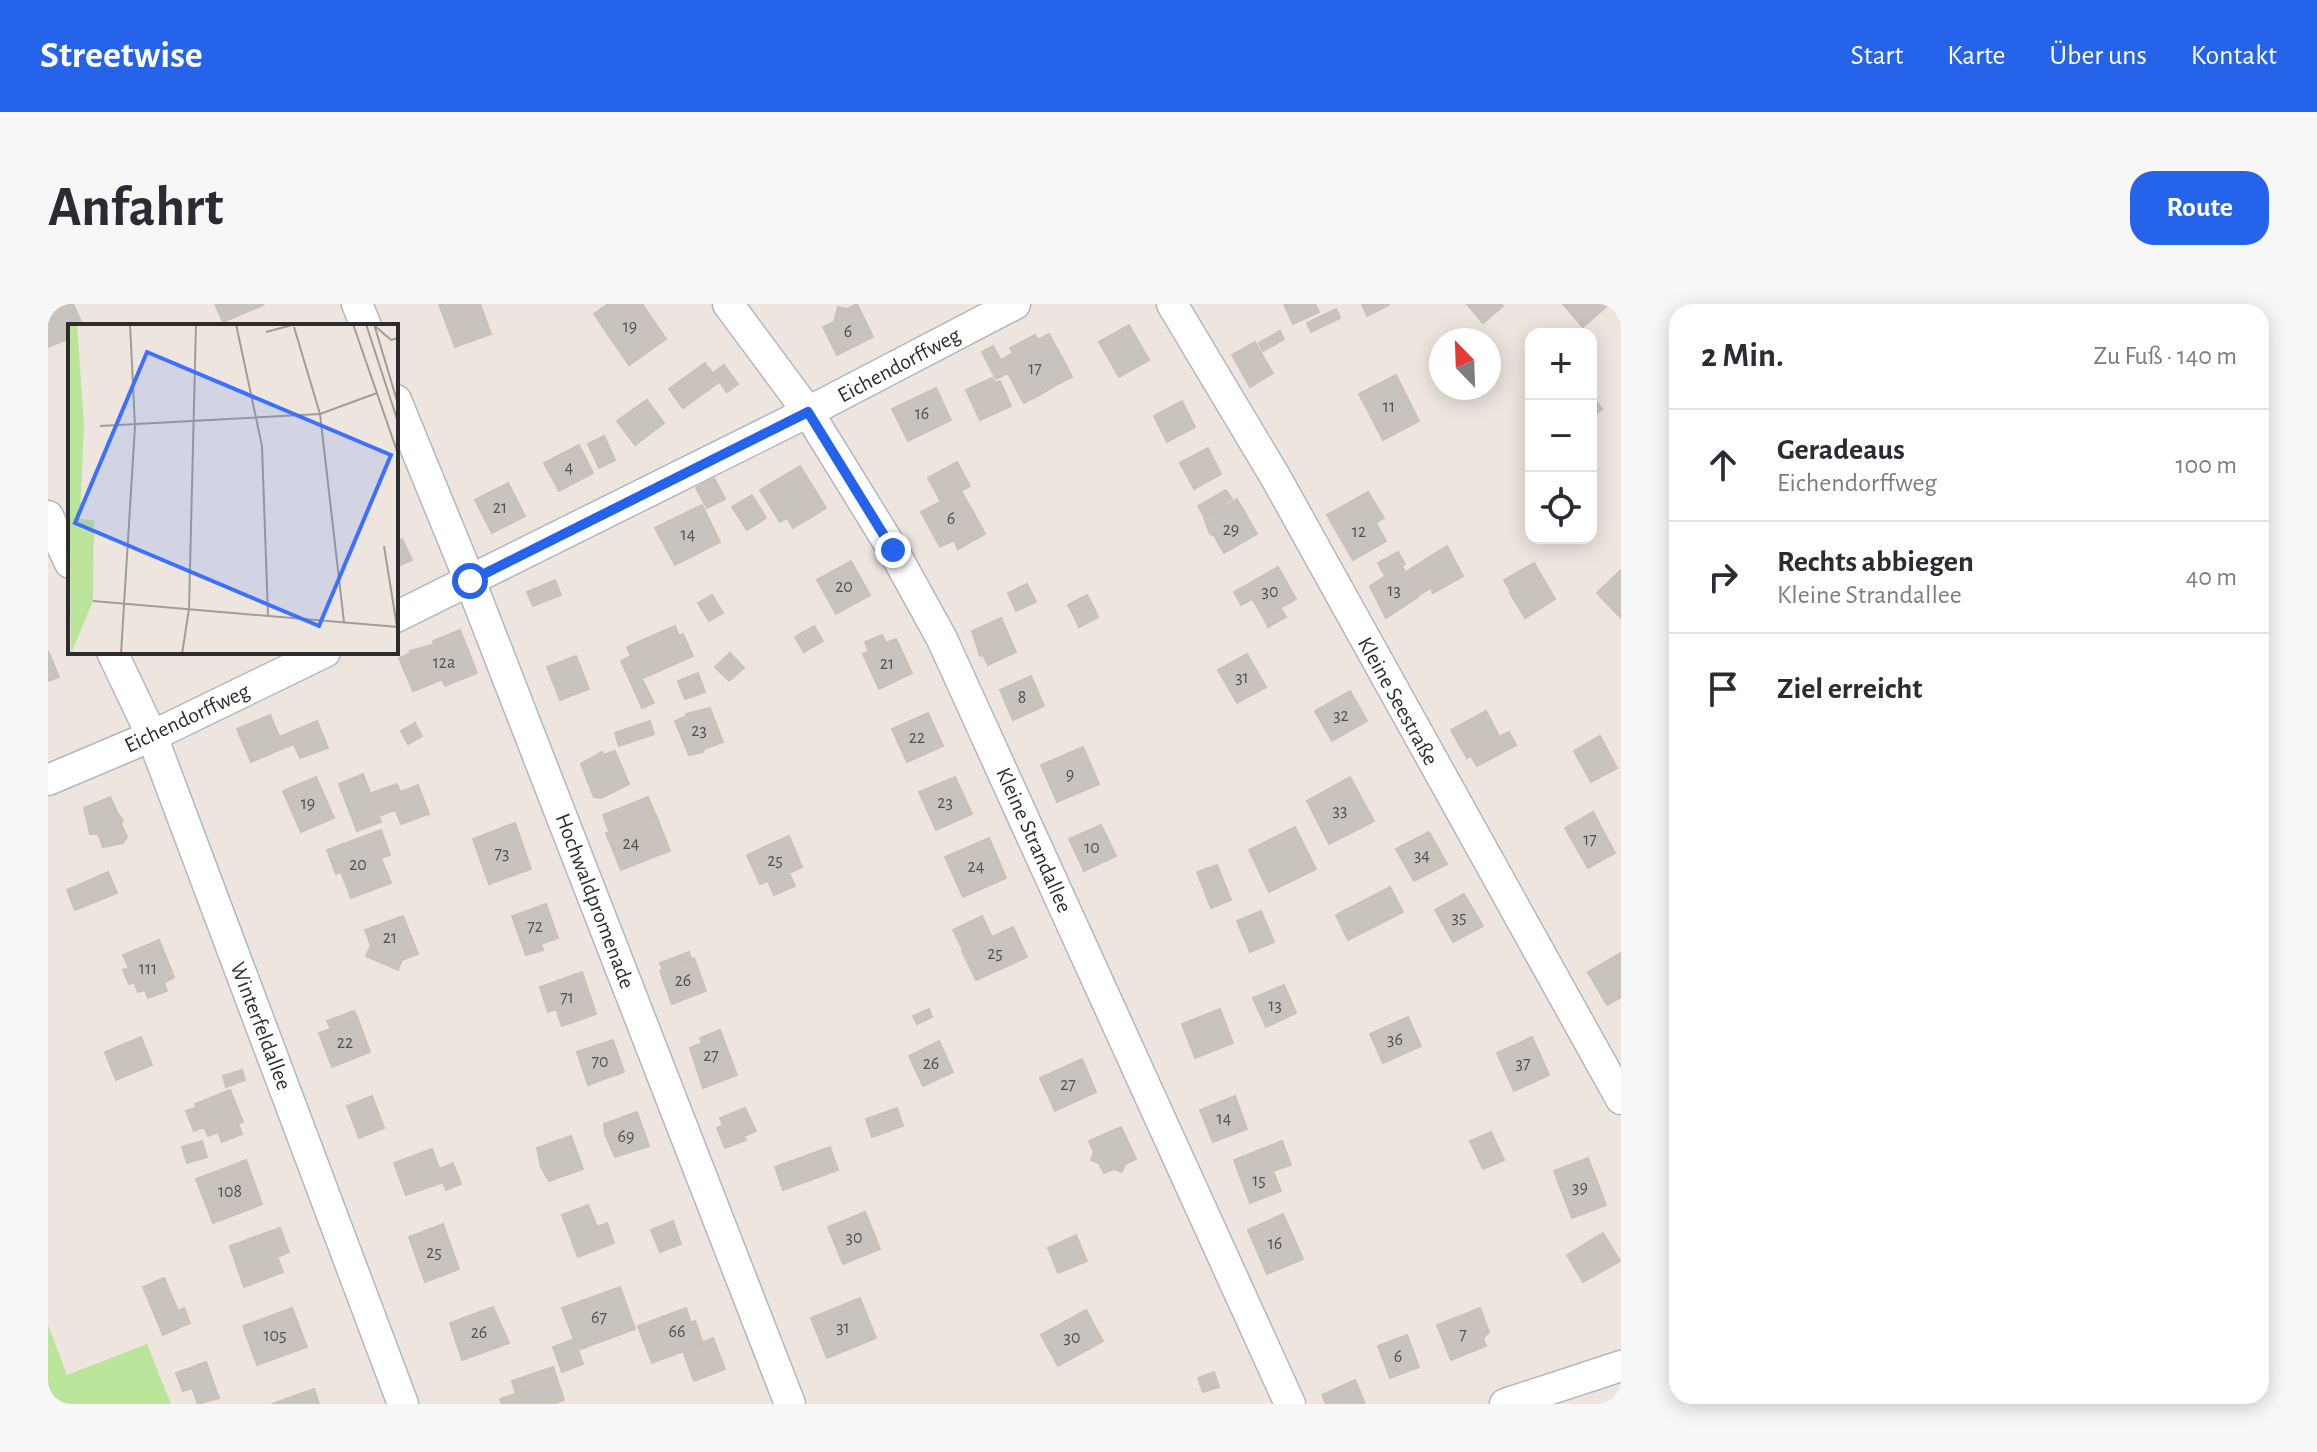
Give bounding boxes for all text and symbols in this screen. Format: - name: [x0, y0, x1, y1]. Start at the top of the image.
- text: Streetwise: [40, 37, 203, 75]
- text: Start: [1851, 42, 1903, 70]
- text: Karte: [1947, 42, 2006, 70]
- text: Über uns: [2050, 42, 2147, 70]
- text: Kontakt: [2191, 42, 2277, 70]
- button: Route: [2130, 171, 2269, 245]
- text: Anfahrt: [48, 180, 224, 236]
- house number: 19: [623, 318, 637, 336]
- street label: Eichendorffweg: [834, 323, 964, 406]
- house number: 6: [844, 323, 852, 341]
- inset map: [68, 324, 398, 654]
- north arrow: [1429, 328, 1501, 400]
- map controls: [1525, 328, 1597, 544]
- button: +: [1525, 328, 1597, 400]
- text: 2 Min.: [1701, 339, 1784, 373]
- text: Zu Fuß · 140 m: [2094, 343, 2237, 369]
- house number: 17: [1028, 360, 1042, 378]
- house number: 11: [1383, 398, 1395, 416]
- button: −: [1525, 400, 1597, 472]
- house number: 16: [915, 405, 929, 423]
- text: Geradeaus: [1777, 435, 1905, 465]
- icon: ahead: [1701, 443, 1745, 487]
- text: 100 m: [2176, 452, 2237, 478]
- house number: 4: [565, 459, 574, 477]
- text: Eichendorffweg: [1777, 470, 1937, 496]
- button: locate: [1525, 472, 1597, 544]
- house number: 21: [493, 499, 507, 517]
- house number: 6: [947, 510, 955, 528]
- house number: 29: [1223, 521, 1239, 539]
- house number: 12: [1352, 523, 1366, 541]
- house number: 14: [681, 526, 696, 544]
- route end: [875, 532, 911, 568]
- text: Rechts abbiegen: [1777, 547, 1974, 577]
- icon: right: [1701, 555, 1745, 599]
- route start: [452, 563, 488, 599]
- text: 40 m: [2186, 564, 2237, 590]
- house number: 20: [835, 578, 853, 596]
- house number: 13: [1387, 582, 1401, 600]
- text: Kleine Strandallee: [1777, 582, 1962, 608]
- house number: 30: [1262, 583, 1278, 601]
- street label: Kleine Seestraße: [1354, 633, 1442, 769]
- house number: 12a: [433, 654, 455, 672]
- house number: 21: [880, 655, 894, 673]
- icon: arrive: [1701, 667, 1745, 711]
- house number: 31: [1235, 669, 1249, 687]
- text: Ziel erreicht: [1777, 674, 1922, 704]
- street label: Eichendorffweg: [121, 679, 253, 757]
- house number: 8: [1018, 689, 1026, 707]
- house number: 32: [1333, 707, 1349, 725]
- house number: 23: [691, 722, 707, 740]
- house number: 22: [909, 729, 925, 747]
- street label: Kleine Strandallee: [992, 764, 1076, 916]
- house number: 9: [1066, 766, 1074, 784]
- house number: 23: [937, 794, 953, 812]
- house number: 19: [301, 795, 315, 813]
- house number: 33: [1333, 802, 1347, 820]
- street label: Hochwaldpromenade: [551, 810, 639, 992]
- house number: 17: [1583, 831, 1597, 849]
- house number: 24: [623, 835, 640, 853]
- house number: 10: [1084, 839, 1100, 857]
- house number: 73: [495, 845, 509, 863]
- house number: 34: [1414, 847, 1430, 865]
- house number: 25: [767, 852, 783, 870]
- house number: 20: [349, 856, 367, 874]
- house number: 24: [968, 858, 985, 876]
- house number: 35: [1452, 909, 1466, 927]
- house number: 72: [527, 918, 543, 936]
- house number: 21: [383, 929, 397, 947]
- house number: 25: [987, 945, 1003, 963]
- street label: Winterfeldallee: [227, 959, 295, 1093]
- house number: 111: [139, 960, 157, 978]
- house number: 26: [675, 972, 691, 990]
- house number: 71: [560, 989, 574, 1007]
- house number: 13: [1268, 997, 1282, 1015]
- house number: 36: [1387, 1031, 1403, 1049]
- house number: 22: [337, 1034, 353, 1052]
- house number: 27: [703, 1047, 719, 1065]
- house number: 70: [591, 1053, 609, 1071]
- house number: 26: [923, 1055, 939, 1073]
- house number: 37: [1516, 1055, 1530, 1073]
- house number: 27: [1060, 1076, 1076, 1094]
- house number: 14: [1217, 1110, 1232, 1128]
- house number: 69: [618, 1128, 634, 1146]
- house number: 15: [1252, 1172, 1266, 1190]
- house number: 39: [1572, 1179, 1588, 1197]
- house number: 108: [218, 1183, 242, 1201]
- house number: 30: [846, 1229, 862, 1247]
- house number: 16: [1268, 1235, 1282, 1253]
- house number: 25: [426, 1244, 442, 1262]
- house number: 67: [591, 1309, 607, 1327]
- house number: 31: [836, 1319, 850, 1337]
- house number: 66: [669, 1323, 685, 1341]
- house number: 26: [471, 1324, 487, 1342]
- house number: 7: [1459, 1326, 1467, 1344]
- house number: 105: [263, 1327, 287, 1345]
- house number: 30: [1064, 1329, 1080, 1347]
- house number: 6: [1394, 1348, 1402, 1366]

